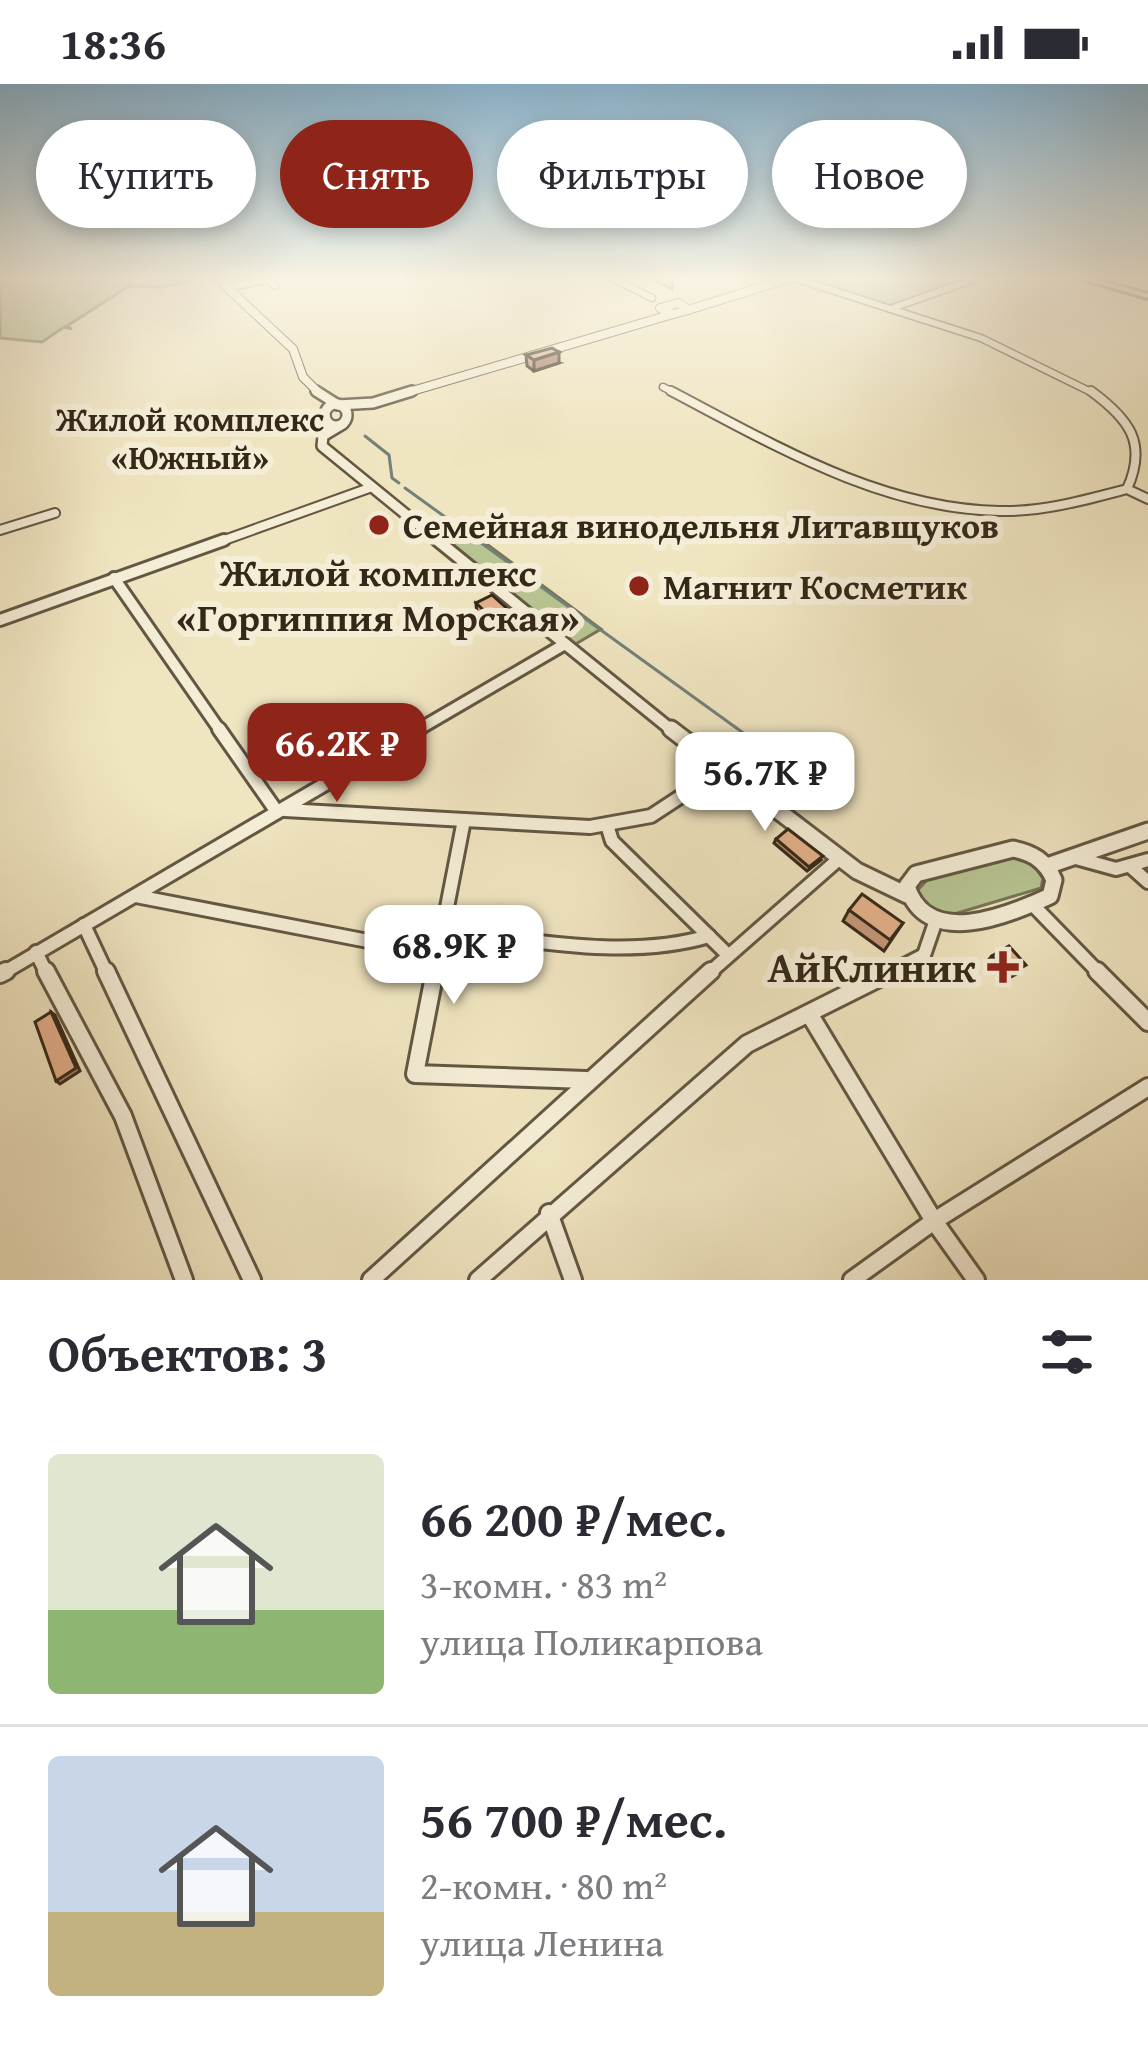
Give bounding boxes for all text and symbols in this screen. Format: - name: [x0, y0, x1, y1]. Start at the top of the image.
- text: 18:36: [60, 10, 166, 75]
- chip: Купить: [36, 120, 256, 228]
- chip: Снять: [280, 120, 473, 228]
- chip: Фильтры: [497, 120, 748, 228]
- chip: Новое: [772, 120, 967, 228]
- district label: Жилой комплекс «Южный»: [55, 395, 324, 481]
- place label: Семейная винодельня Литавщуков: [403, 498, 999, 551]
- marker: Семейная винодельня Литавщуков: [366, 512, 392, 538]
- district label: Жилой комплекс «Горгиппия Морская»: [176, 543, 580, 645]
- place label: Магнит Косметик: [663, 559, 967, 612]
- marker: Магнит Косметик: [626, 573, 652, 599]
- pin: 66.2K ₽: [226, 703, 448, 805]
- text: 66.2K ₽: [274, 713, 400, 770]
- pin: 56.7K ₽: [654, 732, 876, 834]
- text: 56.7K ₽: [702, 742, 828, 799]
- pin: 68.9K ₽: [343, 905, 565, 1007]
- text: 68.9K ₽: [391, 915, 517, 972]
- place label: АйКлиник: [768, 936, 977, 997]
- marker: АйКлиник: [987, 951, 1019, 983]
- text: Объектов: 3: [48, 1315, 328, 1390]
- icon: filters: [1034, 1319, 1100, 1385]
- text: 66 200 ₽/мес.: [420, 1480, 727, 1555]
- icon: home: [144, 1502, 288, 1646]
- text: 3-комн. · 83 m²: [420, 1555, 667, 1612]
- text: улица Поликарпова: [420, 1612, 763, 1669]
- text: 56 700 ₽/мес.: [420, 1781, 727, 1856]
- icon: home: [144, 1804, 288, 1948]
- text: 2-комн. · 80 m²: [420, 1856, 667, 1913]
- text: улица Ленина: [420, 1913, 664, 1970]

